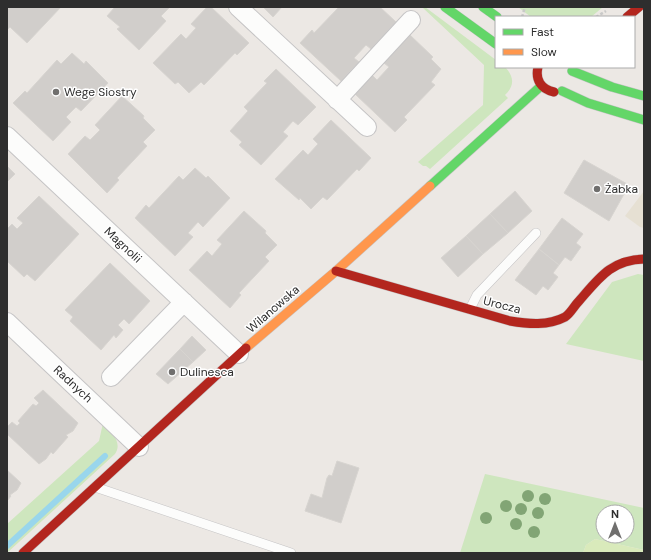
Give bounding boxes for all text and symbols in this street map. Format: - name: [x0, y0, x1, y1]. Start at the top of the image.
- legend: [495, 16, 635, 68]
- text: Fast: [531, 24, 554, 40]
- text: Slow: [531, 44, 557, 60]
- place label: Wege Siostry: [64, 84, 137, 100]
- marker: Wege Siostry: [51, 87, 61, 97]
- place label: Żabka: [605, 181, 638, 197]
- marker: Żabka: [592, 184, 602, 194]
- street label: Magnolii: [101, 224, 145, 267]
- street label: Wilanowska: [243, 282, 303, 336]
- street label: Urocza: [482, 293, 522, 317]
- street label: Radnych: [50, 362, 96, 406]
- place label: Dulinesca: [180, 364, 234, 380]
- marker: Dulinesca: [167, 367, 177, 377]
- north arrow: [595, 504, 635, 544]
- text: N: [611, 507, 619, 521]

